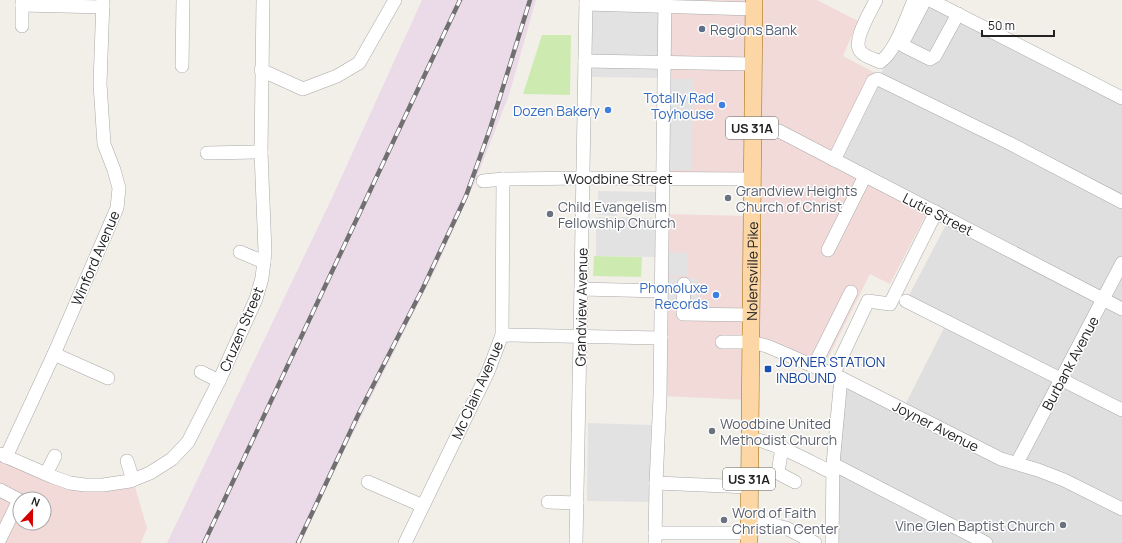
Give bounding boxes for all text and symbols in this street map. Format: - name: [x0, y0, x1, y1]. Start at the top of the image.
- scale bar: [982, 12, 1054, 38]
- text: 50 m: [988, 17, 1015, 34]
- place label: Regions Bank: [710, 20, 798, 39]
- marker: Regions Bank: [697, 24, 707, 34]
- place label: Totally Rad Toyhouse: [643, 88, 714, 123]
- marker: Totally Rad Toyhouse: [717, 100, 727, 110]
- place label: Dozen Bakery: [513, 101, 601, 120]
- marker: Dozen Bakery: [603, 105, 613, 115]
- road number: US 31A: [726, 117, 778, 139]
- street label: Woodbine Street: [563, 169, 673, 188]
- place label: Grandview Heights Church of Christ: [736, 181, 857, 216]
- street label: Lutie Street: [900, 188, 977, 240]
- marker: Grandview Heights Church of Christ: [723, 193, 733, 203]
- place label: Child Evangelism Fellowship Church: [558, 197, 676, 232]
- street label: Winford Avenue: [66, 208, 124, 308]
- marker: Child Evangelism Fellowship Church: [545, 209, 555, 219]
- street label: Nolensville Pike: [742, 221, 761, 321]
- street label: Grandview Avenue: [570, 247, 592, 367]
- place label: Phonoluxe Records: [640, 278, 708, 313]
- street label: Cruzen Street: [215, 283, 268, 374]
- marker: Phonoluxe Records: [711, 290, 721, 300]
- street label: Burbank Avenue: [1037, 313, 1103, 413]
- street label: Mc Clain Avenue: [447, 338, 507, 442]
- place label: JOYNER STATION INBOUND: [776, 352, 885, 387]
- marker: JOYNER STATION INBOUND: [763, 364, 773, 374]
- street label: Joyner Avenue: [890, 396, 982, 456]
- place label: Woodbine United Methodist Church: [720, 414, 837, 449]
- marker: Woodbine United Methodist Church: [707, 426, 717, 436]
- road number: US 31A: [723, 468, 775, 490]
- north arrow: [12, 491, 52, 531]
- text: N: [29, 493, 42, 510]
- place label: Word of Faith Christian Center: [732, 503, 839, 538]
- marker: Word of Faith Christian Center: [719, 515, 729, 525]
- place label: Vine Glen Baptist Church: [895, 516, 1055, 535]
- marker: Vine Glen Baptist Church: [1058, 520, 1068, 530]

